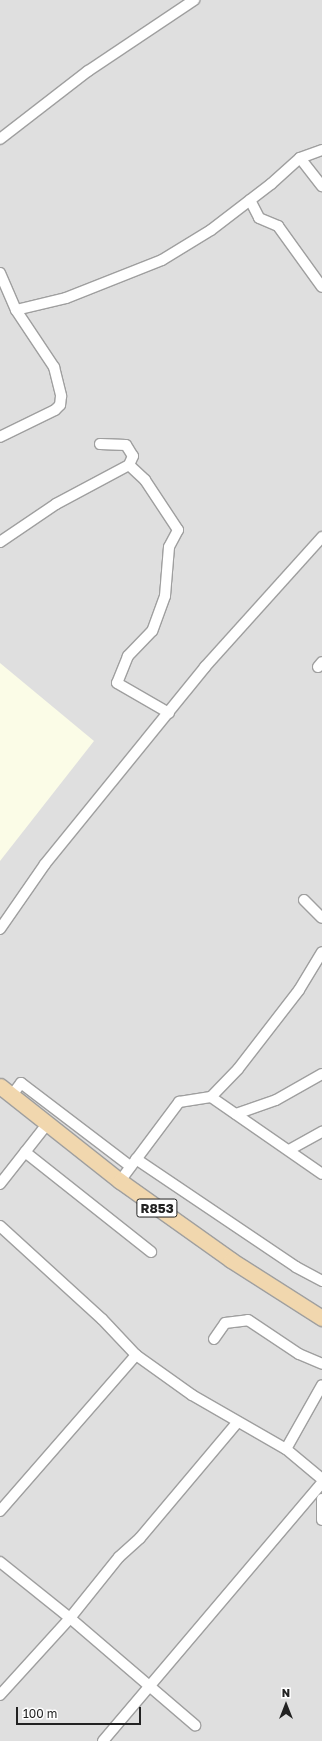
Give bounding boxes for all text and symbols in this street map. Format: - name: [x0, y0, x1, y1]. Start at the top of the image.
- road number: R853: [136, 1197, 178, 1219]
- north arrow: [266, 1685, 306, 1725]
- text: N: [282, 1686, 290, 1699]
- scale bar: [18, 1699, 143, 1725]
- text: 100 m: [23, 1706, 57, 1721]

